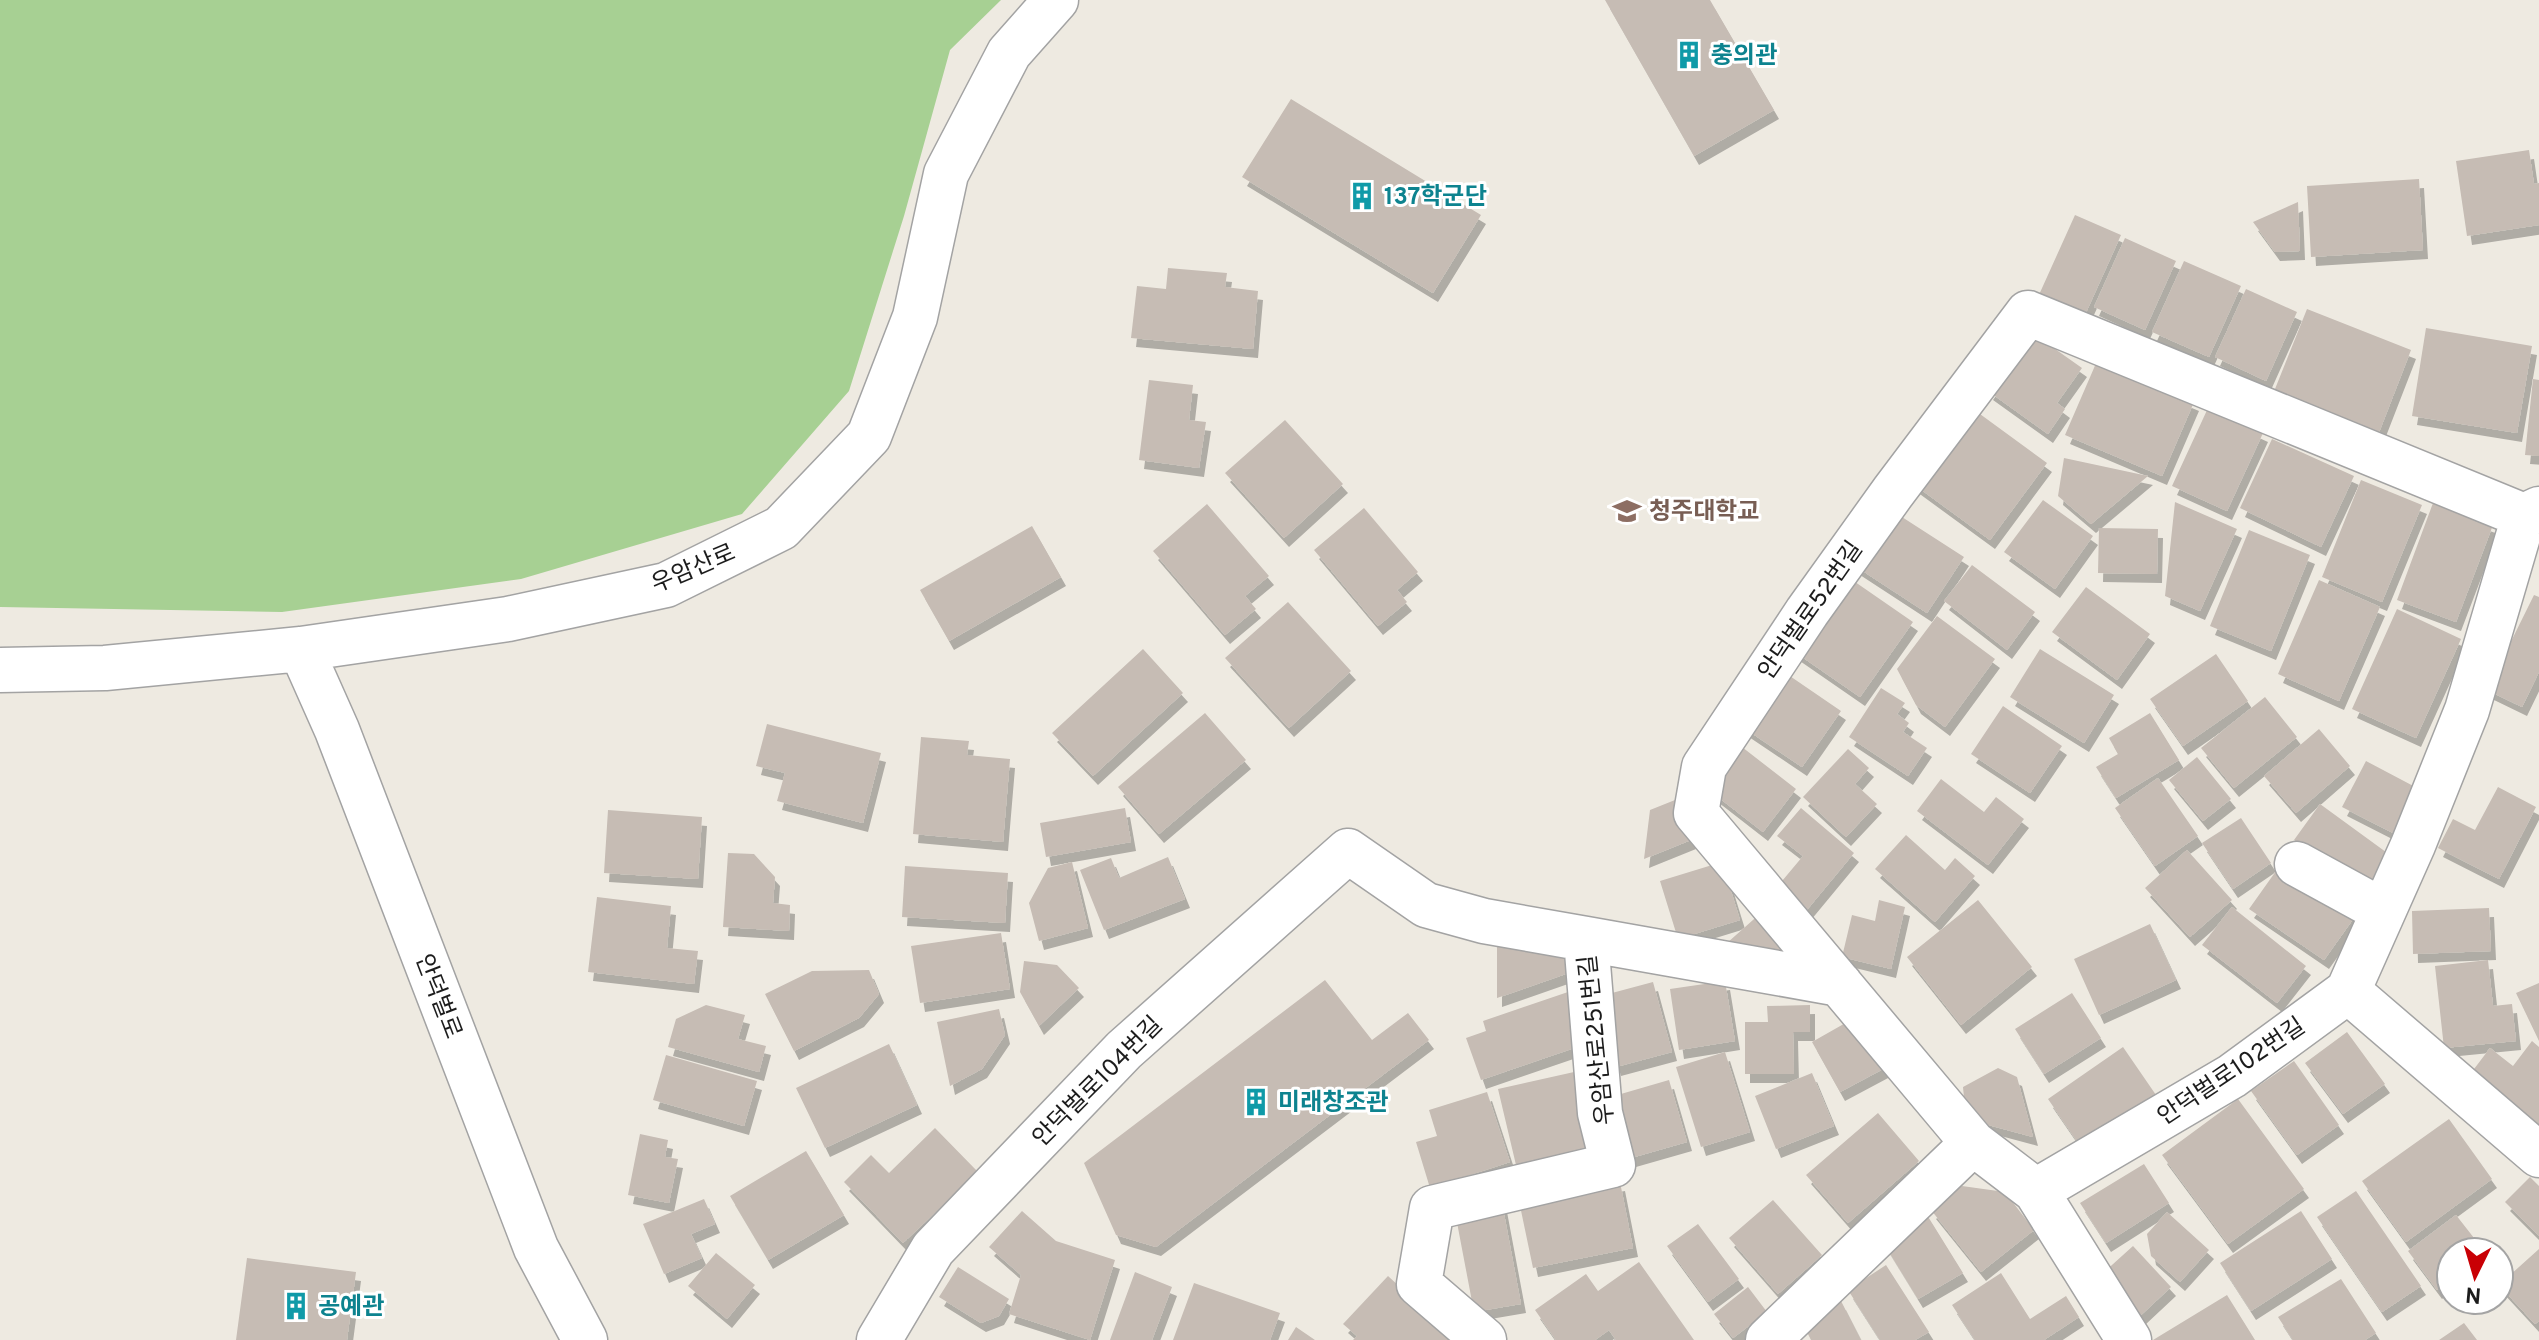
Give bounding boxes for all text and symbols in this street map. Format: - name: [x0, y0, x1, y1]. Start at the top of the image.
- building icon: 충의관: [1674, 40, 1704, 70]
- place label: 충의관: [1711, 42, 1777, 72]
- building icon: 137학군단: [1347, 181, 1377, 211]
- place label: 137학군단: [1384, 183, 1487, 213]
- school or university icon: 청주대학교: [1612, 496, 1642, 526]
- place label: 청주대학교: [1649, 498, 1759, 528]
- street label: 안덕벌로52번길: [1753, 536, 1870, 686]
- street label: 우암산로: [647, 539, 740, 601]
- street label: 안덕벌로: [407, 950, 467, 1043]
- street label: 우암산로251번길: [1574, 953, 1622, 1126]
- street label: 안덕벌로104번길: [1027, 1011, 1170, 1154]
- street label: 안덕벌로102번길: [2153, 1012, 2312, 1133]
- building icon: 미래창조관: [1241, 1087, 1271, 1117]
- place label: 미래창조관: [1278, 1089, 1388, 1119]
- north arrow: [2435, 1236, 2515, 1316]
- text: N: [2464, 1279, 2483, 1308]
- building icon: 공예관: [281, 1291, 311, 1321]
- place label: 공예관: [318, 1293, 384, 1323]

